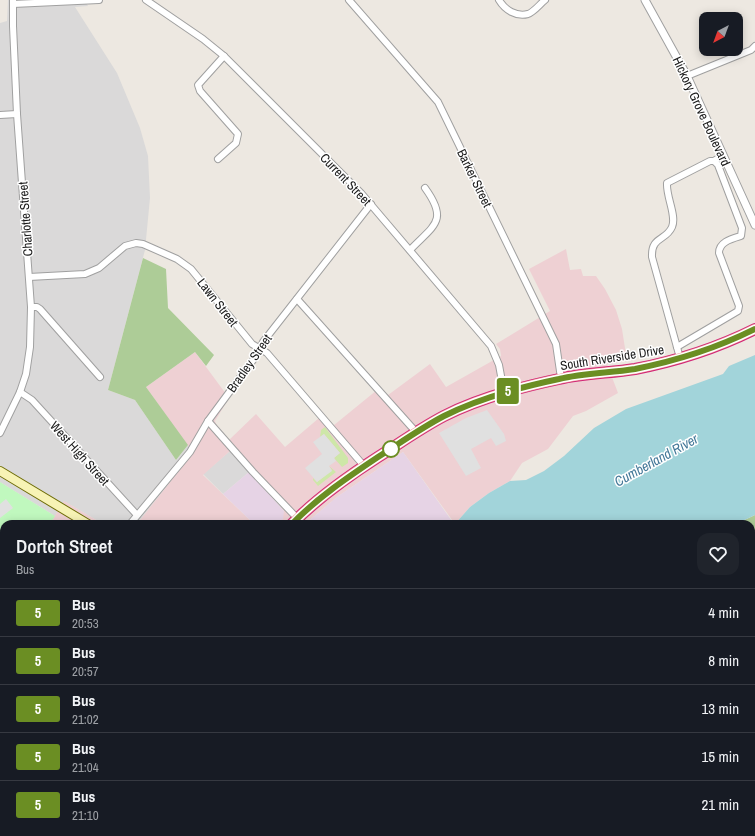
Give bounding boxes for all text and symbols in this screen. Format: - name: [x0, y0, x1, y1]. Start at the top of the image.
- north arrow: [699, 12, 743, 56]
- map controls: [699, 12, 743, 56]
- street label: Hickory Grove Boulevard: [669, 54, 734, 169]
- street label: Barker Street: [453, 146, 496, 210]
- street label: Current Street: [316, 149, 375, 209]
- street label: Charlotte Street: [14, 181, 37, 257]
- street label: Lawn Street: [193, 275, 242, 330]
- street label: Bradley Street: [223, 331, 276, 396]
- street label: South Riverside Drive: [559, 341, 665, 374]
- line badge: 5: [495, 378, 521, 404]
- text: 5: [505, 382, 511, 400]
- street label: West High Street: [46, 418, 113, 489]
- water label: Cumberland River: [611, 429, 702, 490]
- unlabelled marker: [382, 440, 400, 458]
- text: Dortch Street: [16, 533, 112, 559]
- button: heart: [697, 533, 739, 575]
- text: Bus: [16, 561, 34, 578]
- text: Bus: [72, 594, 95, 615]
- text: 4 min: [708, 602, 739, 623]
- text: 5: [35, 604, 41, 622]
- text: 20:53: [72, 615, 99, 632]
- text: Bus: [72, 642, 95, 663]
- text: 8 min: [708, 650, 739, 671]
- text: 5: [35, 652, 41, 670]
- text: 20:57: [72, 663, 99, 680]
- text: Bus: [72, 690, 95, 711]
- text: 13 min: [701, 698, 739, 719]
- text: 5: [35, 700, 41, 718]
- text: 21:02: [72, 711, 99, 728]
- text: Bus: [72, 738, 95, 759]
- text: 15 min: [701, 746, 739, 767]
- text: 5: [35, 748, 41, 766]
- text: 21:04: [72, 759, 99, 776]
- text: Bus: [72, 786, 95, 807]
- text: 21 min: [701, 794, 739, 815]
- text: 5: [35, 796, 41, 814]
- text: 21:10: [72, 807, 99, 824]

